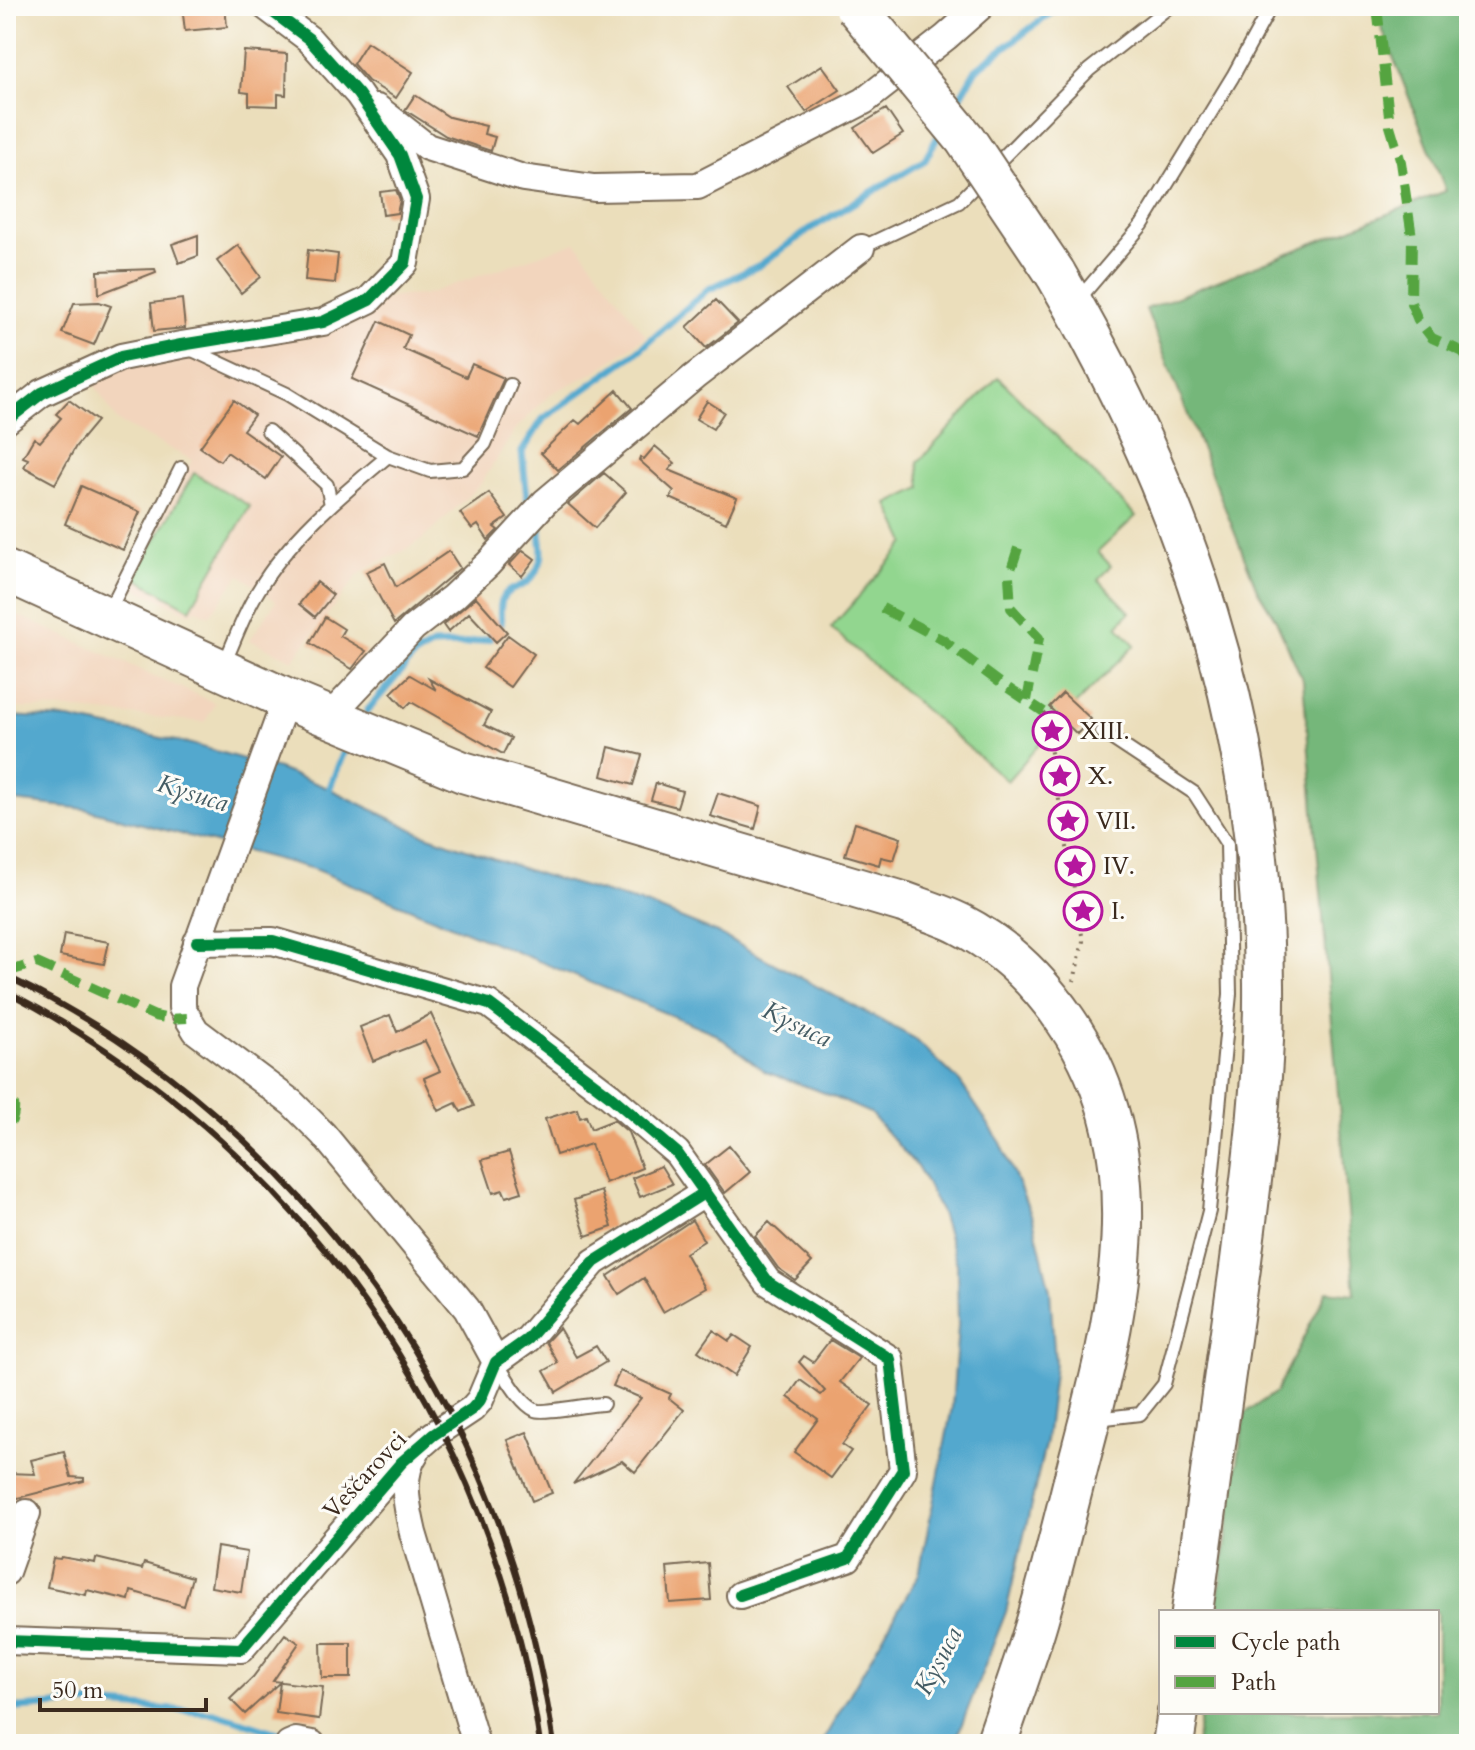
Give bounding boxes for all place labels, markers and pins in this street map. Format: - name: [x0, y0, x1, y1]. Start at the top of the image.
- place icon: XIII.: [1031, 710, 1073, 752]
- place label: XIII.: [1080, 715, 1130, 748]
- place icon: X.: [1039, 755, 1081, 797]
- place label: X.: [1088, 760, 1113, 793]
- place icon: VII.: [1047, 800, 1089, 842]
- place label: VII.: [1096, 805, 1136, 838]
- place icon: IV.: [1054, 845, 1096, 887]
- place label: IV.: [1103, 850, 1135, 883]
- place icon: I.: [1062, 890, 1104, 932]
- place label: I.: [1111, 895, 1125, 928]

